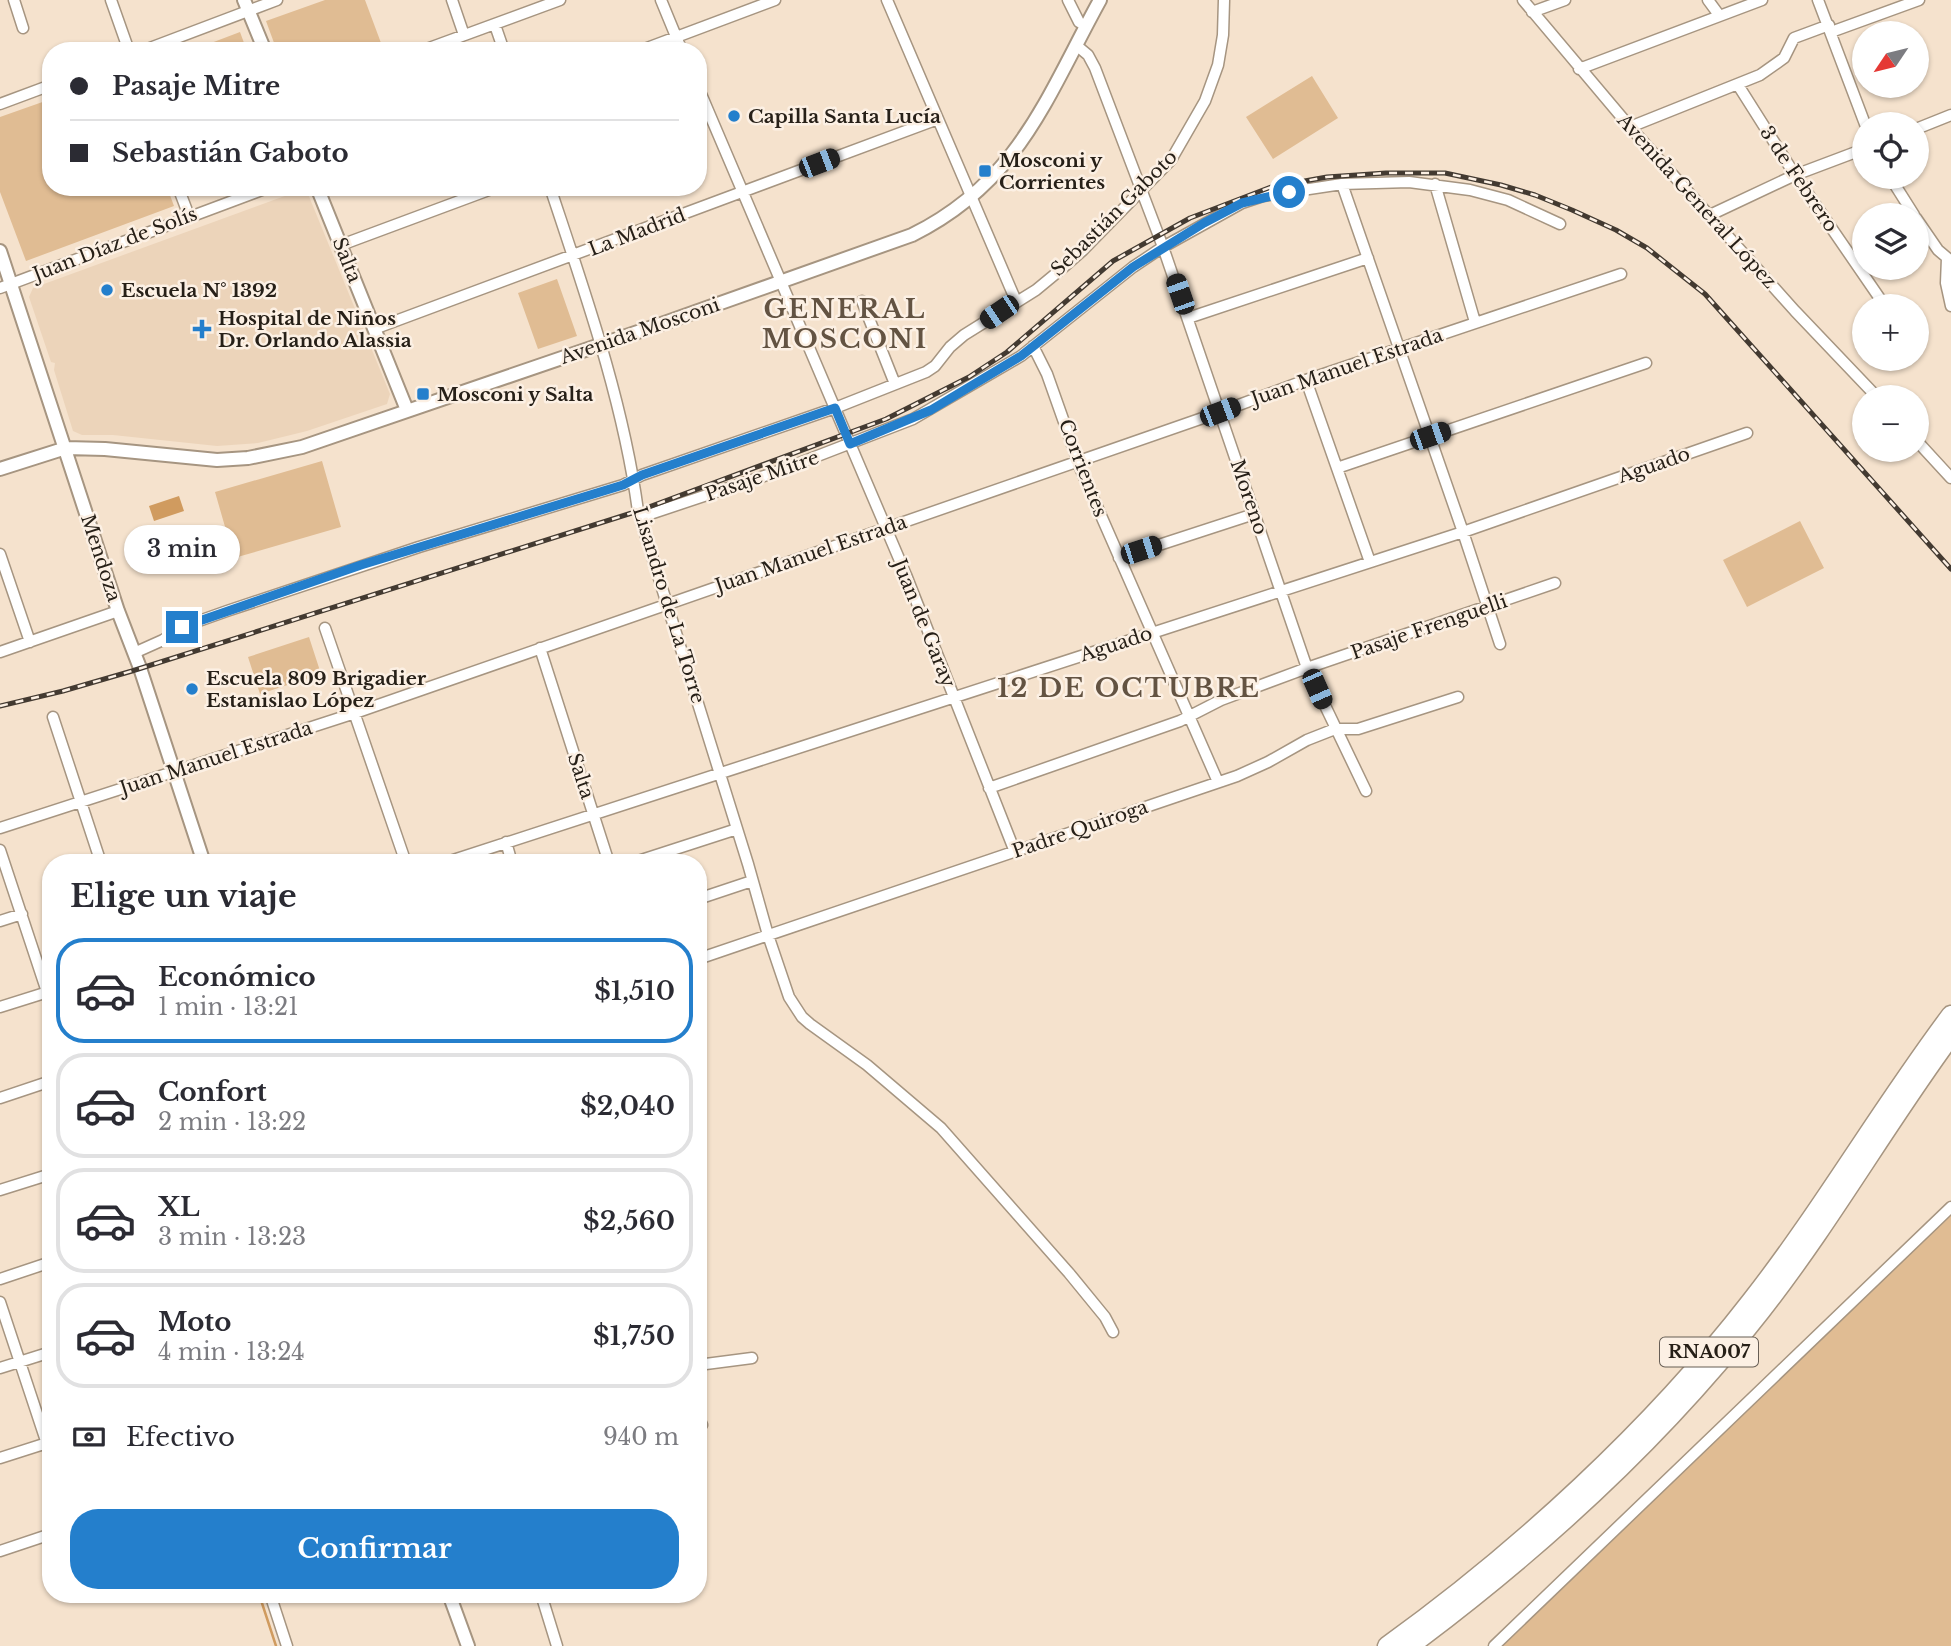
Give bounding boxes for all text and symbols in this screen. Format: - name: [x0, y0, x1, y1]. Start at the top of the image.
- north arrow: [1852, 21, 1928, 98]
- map controls: [1852, 21, 1929, 462]
- text: Pasaje Mitre: [112, 70, 280, 102]
- place label: Capilla Santa Lucía: [748, 105, 941, 128]
- marker: Capilla Santa Lucía: [726, 108, 742, 124]
- street label: Avenida General López: [1612, 108, 1782, 293]
- button: locate: [1852, 112, 1929, 189]
- street label: 3 de Febrero: [1755, 122, 1843, 236]
- text: Sebastián Gaboto: [112, 137, 349, 169]
- street label: Sebastián Gaboto: [1046, 145, 1182, 281]
- car: [796, 146, 843, 180]
- place label: Mosconi y Corrientes: [999, 149, 1105, 194]
- marker: Mosconi y Corrientes: [977, 163, 993, 179]
- route start: [1273, 176, 1305, 208]
- street label: Juan Díaz de Solís: [27, 202, 200, 287]
- street label: La Madrid: [585, 203, 689, 261]
- button: layers: [1852, 203, 1929, 280]
- street label: Salta: [328, 234, 367, 286]
- car: [1164, 271, 1197, 317]
- place label: Escuela N° 1392: [121, 279, 277, 302]
- marker: Escuela N° 1392: [99, 282, 115, 298]
- car: [976, 292, 1023, 332]
- street label: Avenida Mosconi: [556, 293, 723, 369]
- district label: GENERAL MOSCONI: [762, 293, 928, 355]
- button: +: [1852, 294, 1929, 371]
- place label: Hospital de Niños Dr. Orlando Alassia: [218, 307, 412, 352]
- marker: Hospital de Niños Dr. Orlando Alassia: [192, 319, 212, 339]
- street label: Juan Manuel Estrada: [1245, 323, 1446, 412]
- place label: Mosconi y Salta: [437, 383, 593, 406]
- button: −: [1852, 385, 1929, 462]
- marker: Mosconi y Salta: [415, 386, 431, 402]
- car: [1197, 395, 1244, 429]
- street label: Corrientes: [1054, 416, 1112, 520]
- car: [1407, 419, 1454, 453]
- street label: Aguado: [1614, 442, 1693, 488]
- street label: Pasaje Mitre: [702, 446, 822, 506]
- street label: Moreno: [1225, 456, 1273, 538]
- street label: Lisandro de La Torre: [628, 504, 710, 706]
- street label: Juan Manuel Estrada: [709, 510, 910, 599]
- street label: Mendoza: [76, 511, 126, 605]
- callout: 3 min: [124, 526, 240, 574]
- car: [1118, 534, 1165, 566]
- text: 3 min: [147, 535, 217, 563]
- street label: Juan de Garay: [887, 553, 960, 691]
- street label: Pasaje Frenguelli: [1348, 589, 1511, 665]
- route end: [166, 611, 198, 643]
- street label: Aguado: [1076, 622, 1155, 667]
- car: [1299, 666, 1336, 712]
- place label: Escuela 809 Brigadier Estanislao López: [206, 667, 427, 712]
- district label: 12 DE OCTUBRE: [997, 672, 1261, 704]
- marker: Escuela 809 Brigadier Estanislao López: [184, 681, 200, 697]
- street label: Juan Manuel Estrada: [114, 716, 316, 801]
- street label: Salta: [563, 750, 599, 802]
- street label: Padre Quiroga: [1009, 795, 1151, 863]
- text: Elige un viaje: [70, 876, 297, 916]
- icon: car: [74, 959, 137, 1022]
- text: Económico: [158, 961, 316, 993]
- text: $1,510: [594, 975, 675, 1007]
- text: 1 min · 13:21: [158, 993, 298, 1021]
- icon: car: [74, 1074, 137, 1137]
- text: Confort: [158, 1076, 267, 1108]
- text: $2,040: [580, 1090, 675, 1122]
- text: 2 min · 13:22: [158, 1108, 306, 1136]
- icon: car: [74, 1189, 137, 1252]
- text: XL: [158, 1191, 200, 1223]
- text: $2,560: [583, 1205, 675, 1237]
- text: 3 min · 13:23: [158, 1223, 306, 1251]
- icon: car: [74, 1304, 137, 1367]
- text: Moto: [158, 1306, 231, 1338]
- text: $1,750: [593, 1320, 675, 1352]
- text: 4 min · 13:24: [158, 1338, 305, 1366]
- road number: RNA007: [1660, 1338, 1758, 1366]
- icon: cash: [70, 1418, 108, 1456]
- text: Efectivo: [126, 1421, 235, 1453]
- text: 940 m: [603, 1423, 679, 1451]
- button: Confirmar: [70, 1509, 679, 1589]

